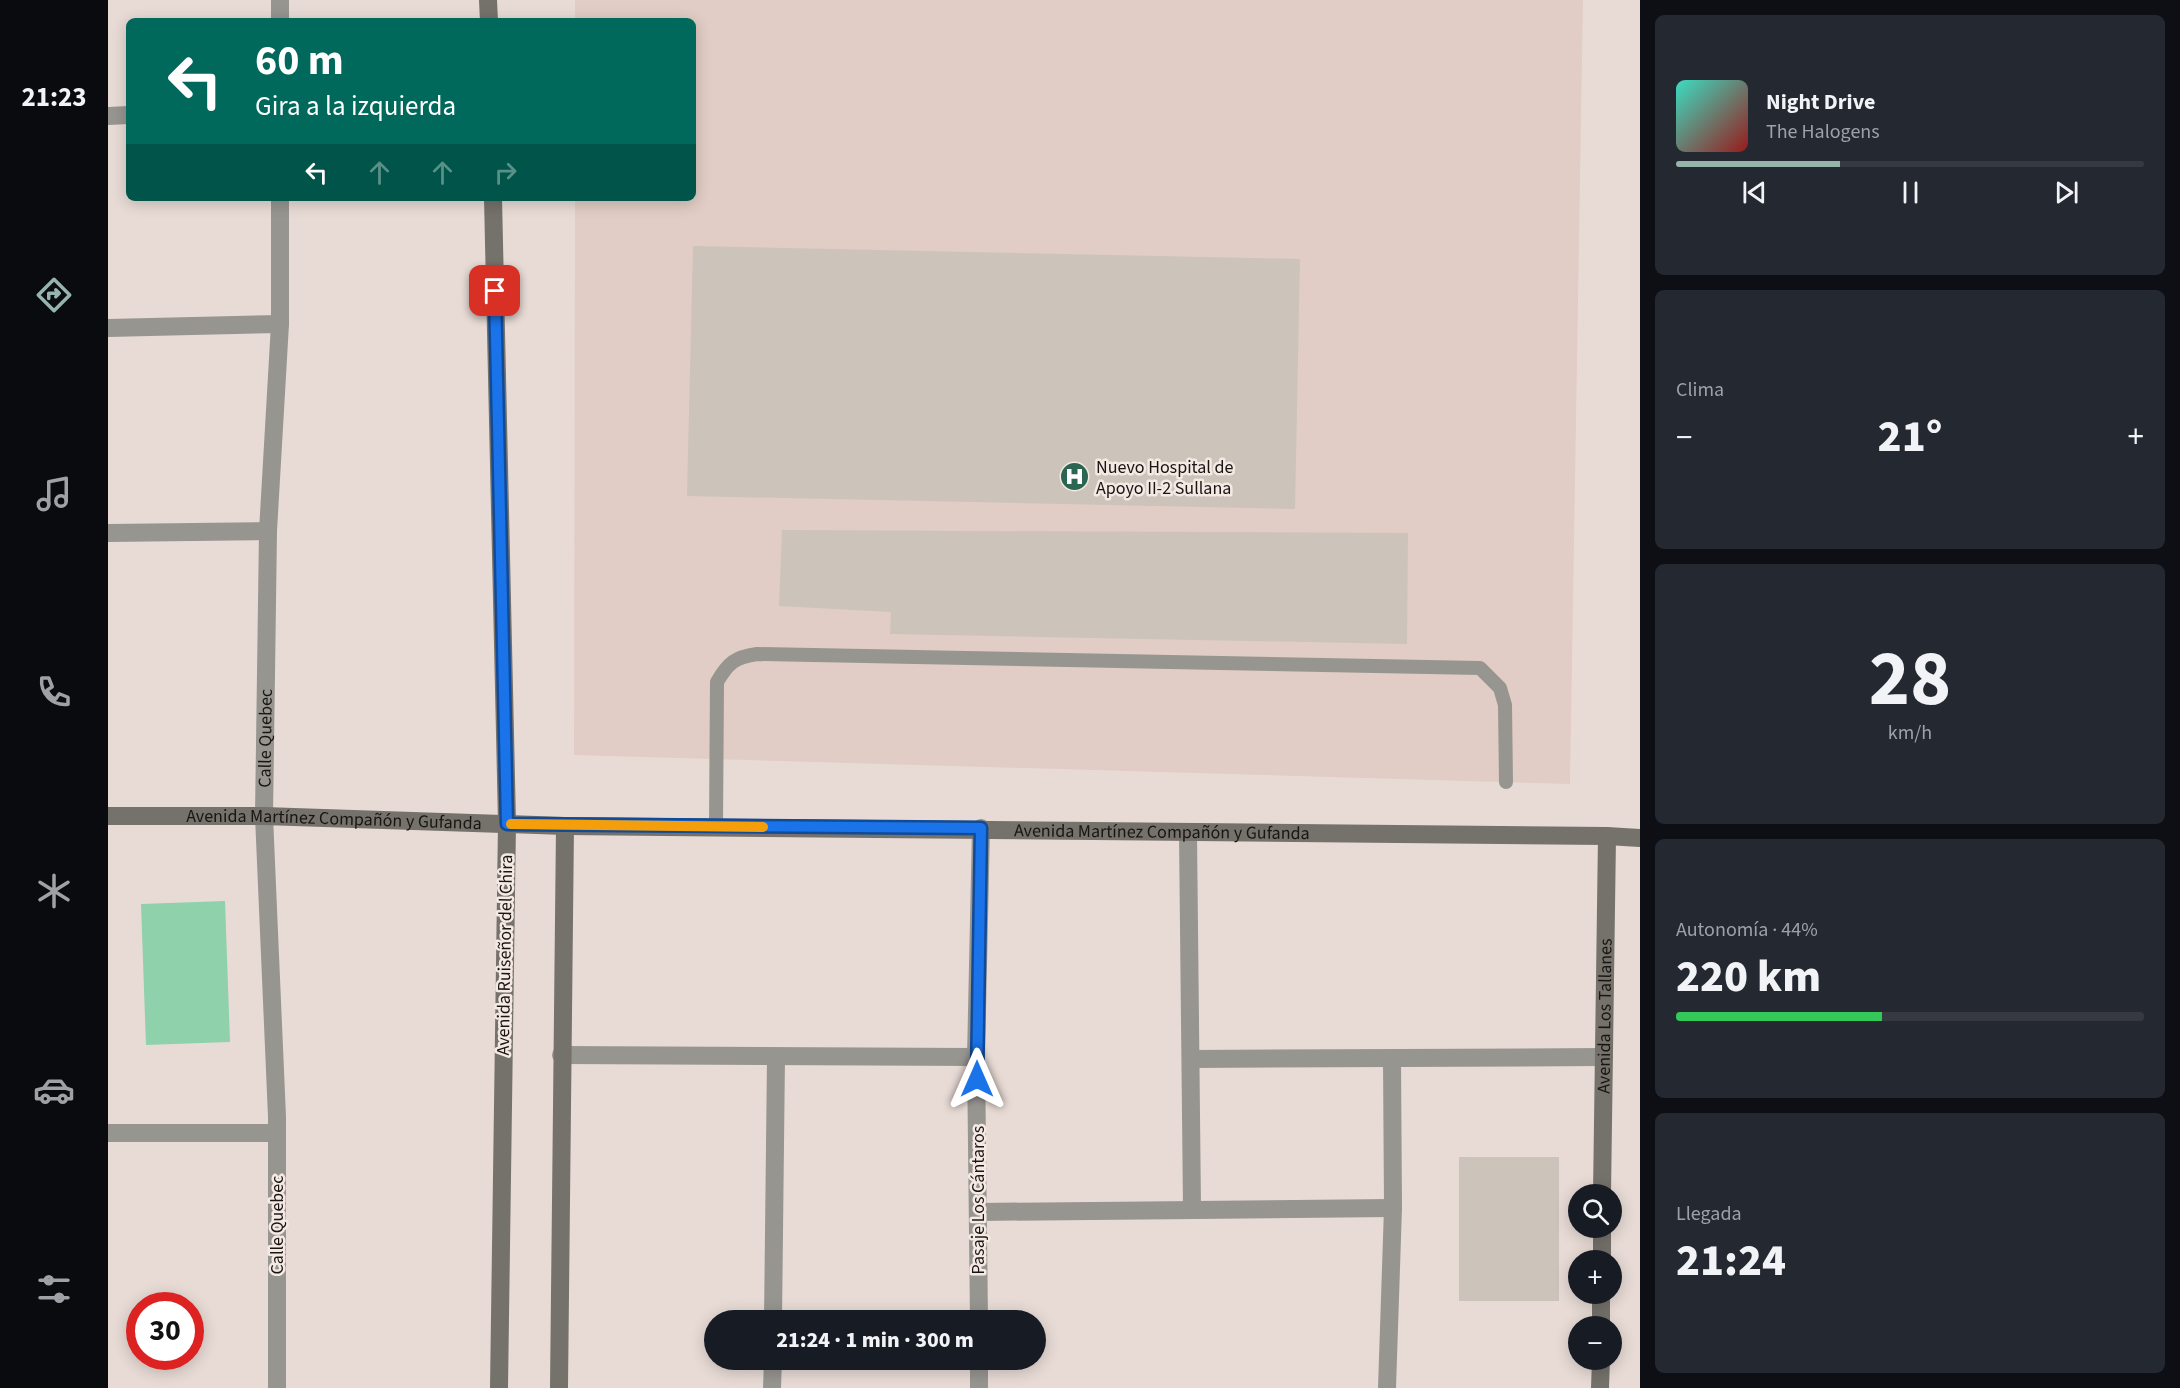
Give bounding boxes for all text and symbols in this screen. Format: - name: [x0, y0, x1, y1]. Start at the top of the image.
- text: 60 m: [255, 31, 344, 91]
- icon: left: [156, 42, 234, 120]
- text: 21:23: [21, 78, 87, 117]
- text: Night Drive: [1766, 86, 1875, 118]
- text: Gira a la izquierda: [255, 87, 456, 126]
- text: The Halogens: [1766, 118, 1880, 146]
- icon: left: [300, 156, 333, 189]
- icon: ahead: [363, 156, 396, 189]
- icon: ahead: [426, 156, 459, 189]
- icon: right: [489, 156, 522, 189]
- icon: previous: [1738, 176, 1771, 209]
- icon: pause: [1894, 176, 1927, 209]
- icon: next: [2050, 176, 2083, 209]
- pin: [469, 265, 520, 316]
- icon: directions: [33, 274, 75, 316]
- icon: arrive: [478, 274, 511, 307]
- text: Clima: [1676, 376, 1724, 404]
- text: 21°: [1878, 405, 1942, 469]
- text: −: [1676, 414, 1692, 461]
- text: +: [2128, 414, 2144, 461]
- place label: Nuevo Hospital de Apoyo II-2 Sullana: [1096, 455, 1234, 501]
- hospital icon: Nuevo Hospital de Apoyo II-2 Sullana: [1059, 461, 1091, 493]
- icon: music: [33, 473, 75, 515]
- text: 28: [1869, 624, 1951, 735]
- icon: phone: [33, 671, 75, 713]
- street label: Calle Quebec: [252, 689, 278, 788]
- text: km/h: [1888, 719, 1932, 747]
- street label: Avenida Martínez Compañón y Gufanda: [186, 803, 482, 836]
- street label: Avenida Martínez Compañón y Gufanda: [1014, 818, 1310, 846]
- street label: Avenida Ruiseñor del Chira: [491, 854, 519, 1056]
- icon: climate: [33, 870, 75, 912]
- text: Autonomía · 44%: [1676, 916, 1818, 944]
- street label: Avenida Los Tallanes: [1591, 938, 1618, 1094]
- text: 220 km: [1676, 945, 1821, 1009]
- position arrow: [945, 1047, 1009, 1111]
- icon: car: [33, 1069, 75, 1111]
- street label: Pasaje Los Cántaros: [966, 1126, 991, 1274]
- street label: Calle Quebec: [265, 1176, 290, 1274]
- map controls: [1568, 1184, 1622, 1370]
- button: search: [1568, 1184, 1622, 1238]
- text: Llegada: [1676, 1200, 1742, 1228]
- text: 21:24: [1676, 1229, 1786, 1293]
- button: +: [1568, 1250, 1622, 1304]
- icon: filters: [33, 1268, 75, 1310]
- speed limit sign: 30: [126, 1292, 204, 1370]
- button: −: [1568, 1316, 1622, 1370]
- text: 21:24 · 1 min · 300 m: [776, 1324, 974, 1356]

